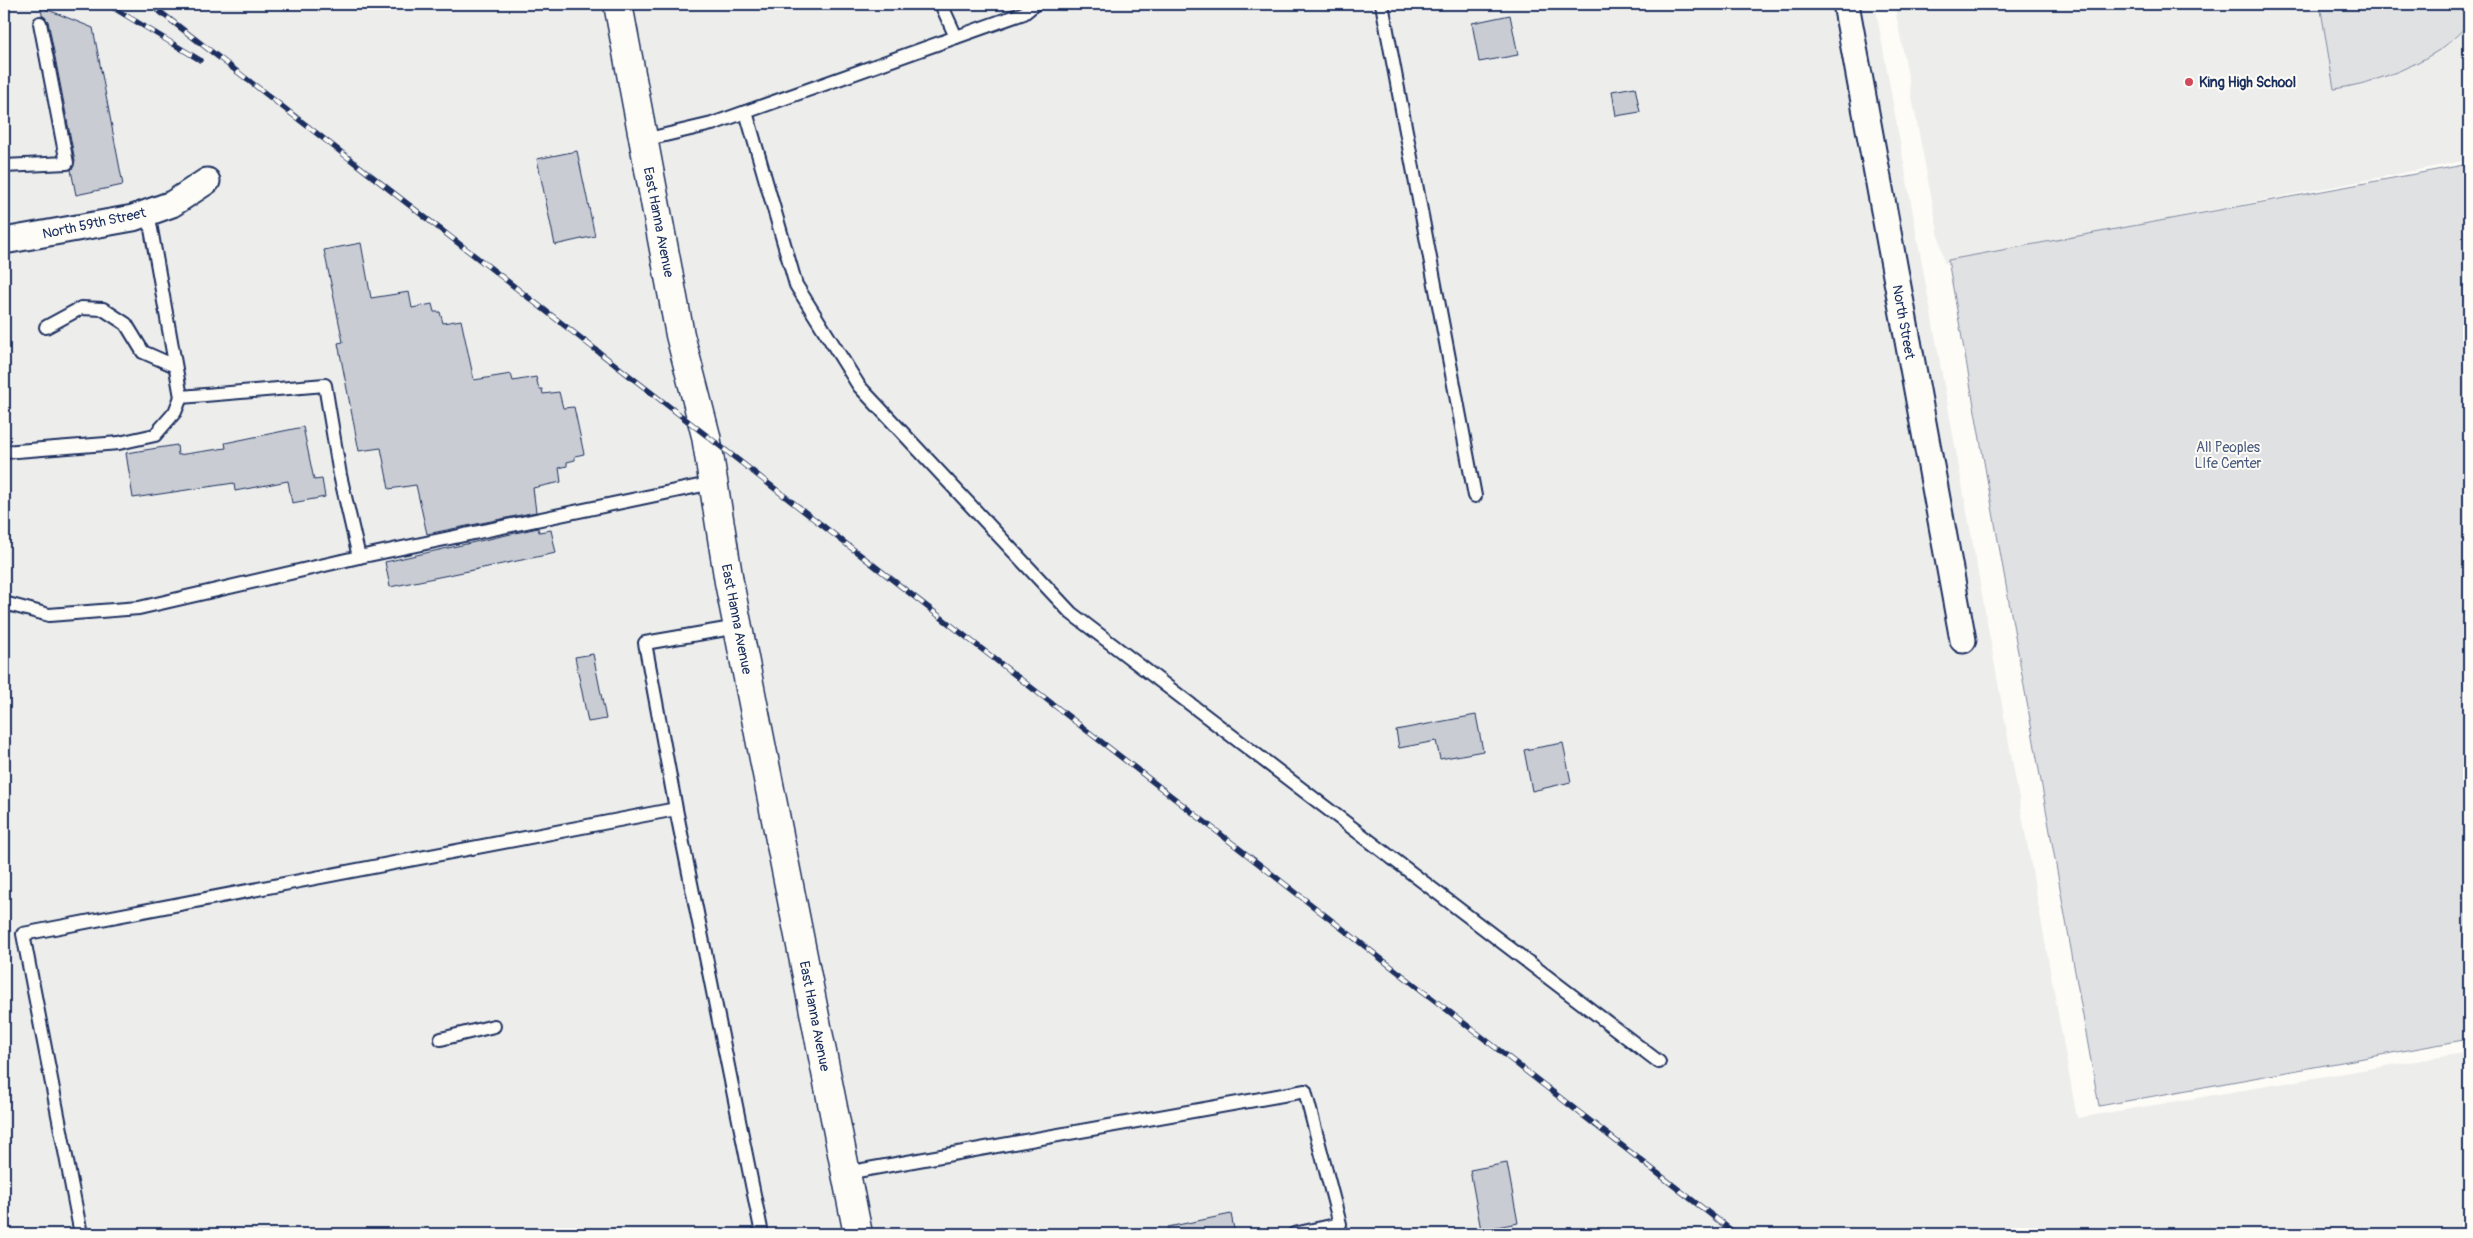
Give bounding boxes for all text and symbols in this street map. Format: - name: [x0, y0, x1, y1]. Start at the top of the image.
- place label: King High School: [2199, 74, 2296, 91]
- marker: King High School: [2183, 76, 2195, 88]
- street label: East Hanna Avenue: [639, 165, 678, 279]
- street label: North 59th Street: [41, 204, 148, 243]
- street label: North Street: [1889, 284, 1918, 361]
- park label: All Peoples LIfe Center: [2194, 439, 2262, 472]
- street label: East Hanna Avenue: [717, 562, 756, 676]
- street label: East Hanna Avenue: [795, 959, 834, 1073]

